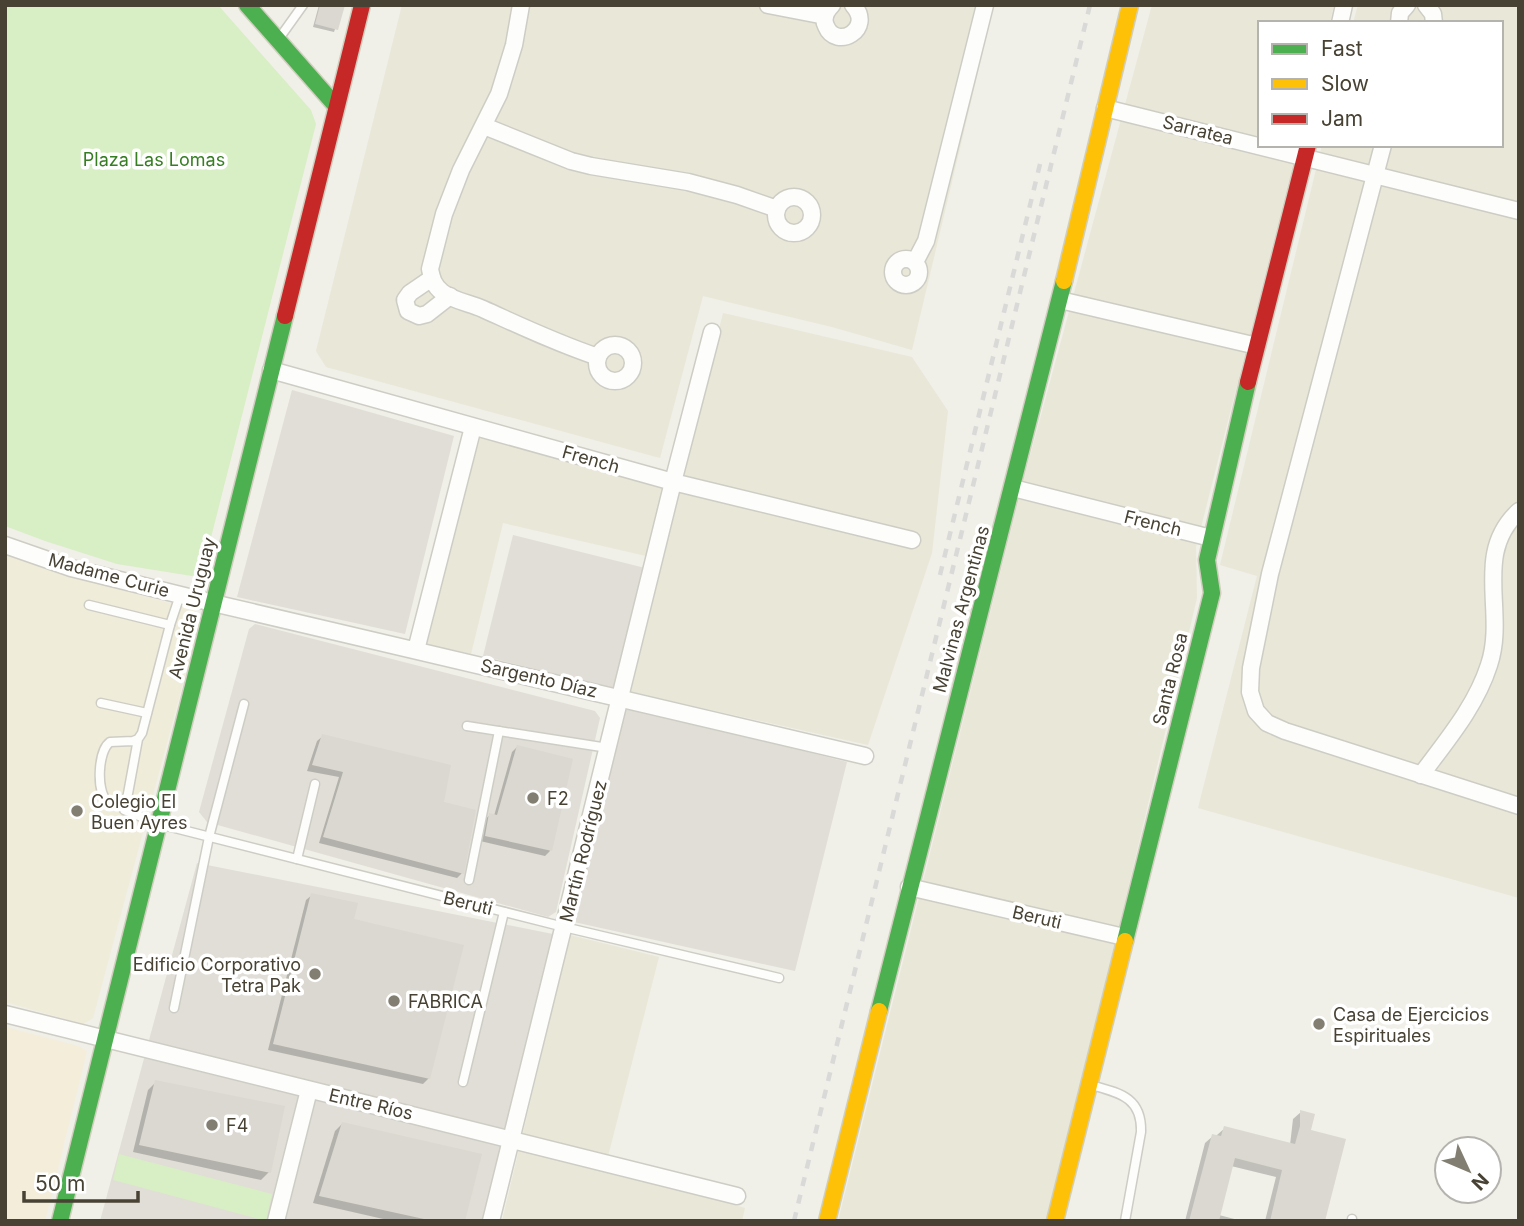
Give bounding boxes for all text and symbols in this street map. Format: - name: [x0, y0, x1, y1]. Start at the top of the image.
- legend: [1258, 21, 1503, 147]
- text: Fast: [1321, 36, 1363, 61]
- text: Slow: [1321, 71, 1369, 96]
- text: Jam: [1321, 106, 1363, 131]
- street label: Sarratea: [1160, 111, 1236, 149]
- park label: Plaza Las Lomas: [83, 149, 225, 170]
- street label: French: [560, 441, 622, 477]
- street label: French: [1122, 506, 1184, 540]
- street label: Malvinas Argentinas: [929, 523, 993, 695]
- street label: Avenida Uruguay: [164, 535, 220, 681]
- street label: Madame Curie: [46, 549, 172, 601]
- street label: Santa Rosa: [1148, 630, 1192, 728]
- street label: Sargento Díaz: [479, 654, 599, 702]
- street label: Martín Rodríguez: [555, 778, 611, 924]
- place label: F2: [547, 788, 569, 809]
- marker: F2: [525, 790, 541, 806]
- place label: Colegio El Buen Ayres: [91, 791, 187, 833]
- marker: Colegio El Buen Ayres: [69, 803, 85, 819]
- street label: Beruti: [441, 887, 495, 919]
- street label: Beruti: [1010, 901, 1064, 933]
- place label: Edificio Corporativo Tetra Pak: [133, 954, 301, 996]
- marker: Edificio Corporativo Tetra Pak: [307, 966, 323, 982]
- place label: FABRICA: [408, 991, 483, 1012]
- marker: FABRICA: [386, 993, 402, 1009]
- place label: Casa de Ejercicios Espirituales: [1333, 1004, 1489, 1046]
- marker: Casa de Ejercicios Espirituales: [1311, 1016, 1327, 1032]
- street label: Entre Ríos: [327, 1084, 415, 1124]
- place label: F4: [226, 1115, 248, 1136]
- marker: F4: [204, 1117, 220, 1133]
- north arrow: [1433, 1135, 1503, 1205]
- scale bar: [24, 1160, 138, 1204]
- text: N: [1467, 1168, 1493, 1195]
- text: 50 m: [35, 1171, 85, 1196]

